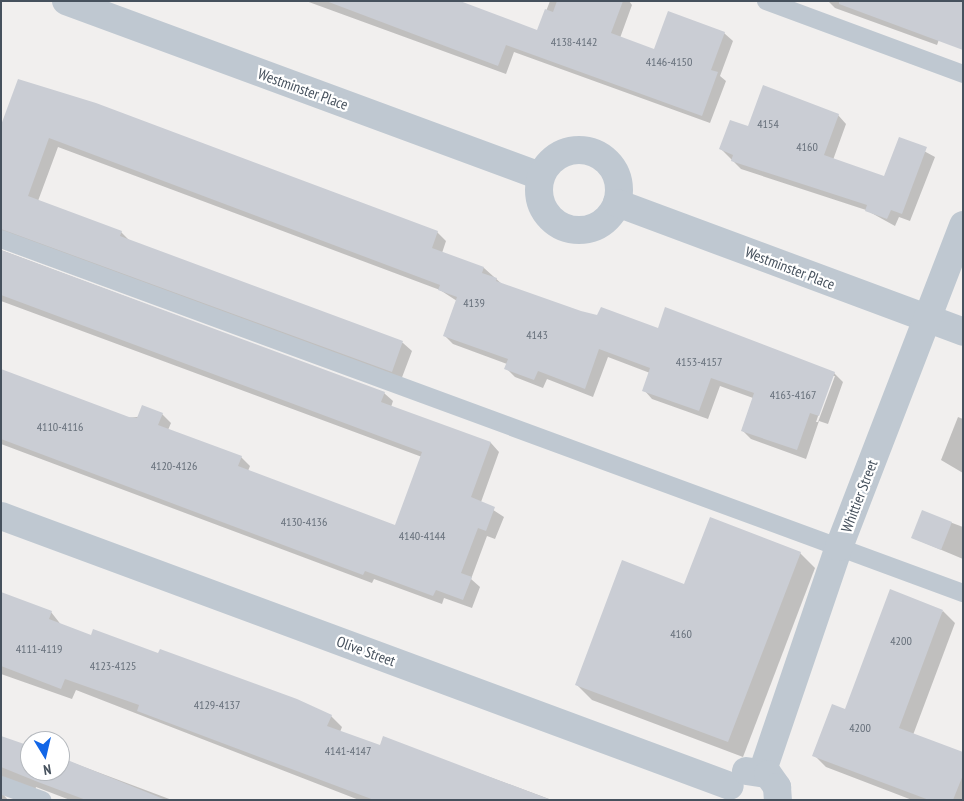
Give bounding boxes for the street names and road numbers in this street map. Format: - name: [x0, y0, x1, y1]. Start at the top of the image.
- street label: Westminster Place: [255, 64, 351, 114]
- street label: Westminster Place: [743, 243, 837, 293]
- street label: Whittier Street: [837, 457, 881, 535]
- street label: Olive Street: [334, 632, 398, 670]

